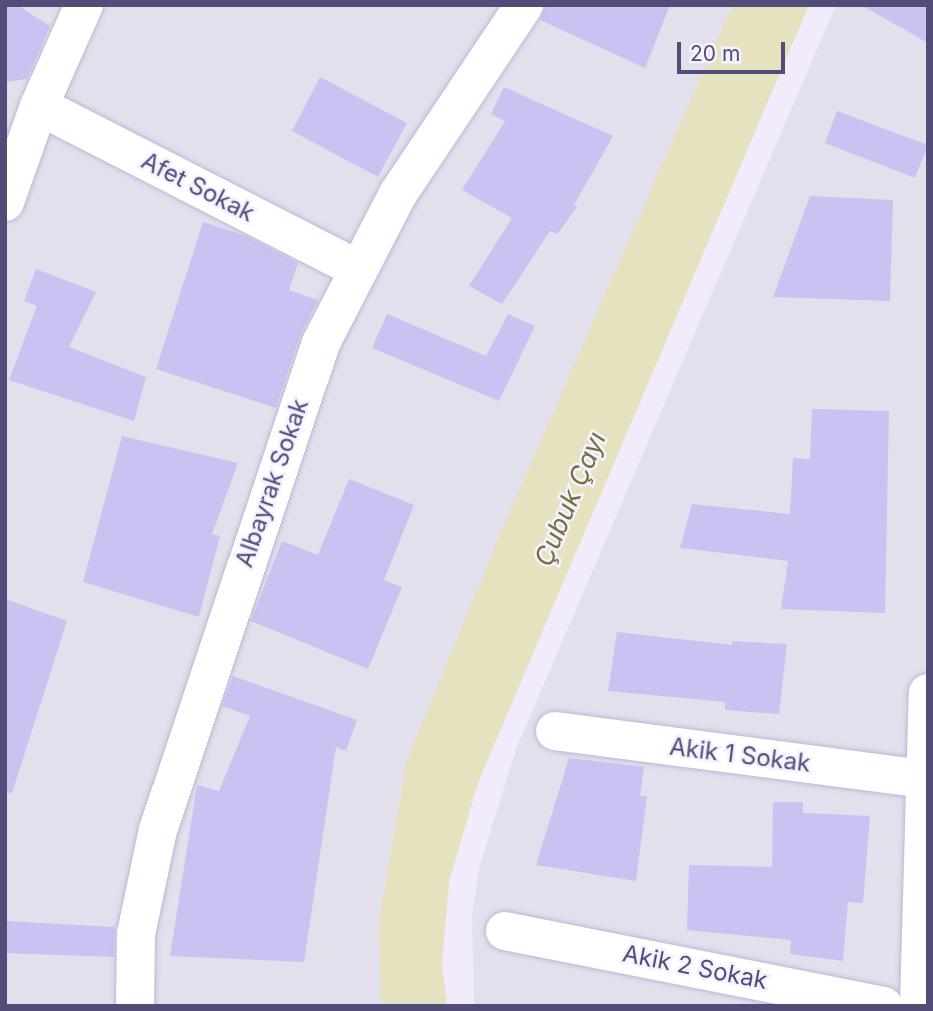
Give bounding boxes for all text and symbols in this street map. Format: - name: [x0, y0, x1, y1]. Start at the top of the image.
- scale bar: [681, 28, 790, 72]
- text: 20 m: [690, 41, 740, 66]
- street label: Afet Sokak: [137, 146, 259, 228]
- street label: Albayrak Sokak: [230, 395, 314, 571]
- water label: Çubuk Çayı: [528, 427, 612, 571]
- street label: Akik 1 Sokak: [668, 732, 812, 778]
- street label: Akik 2 Sokak: [620, 939, 770, 995]

